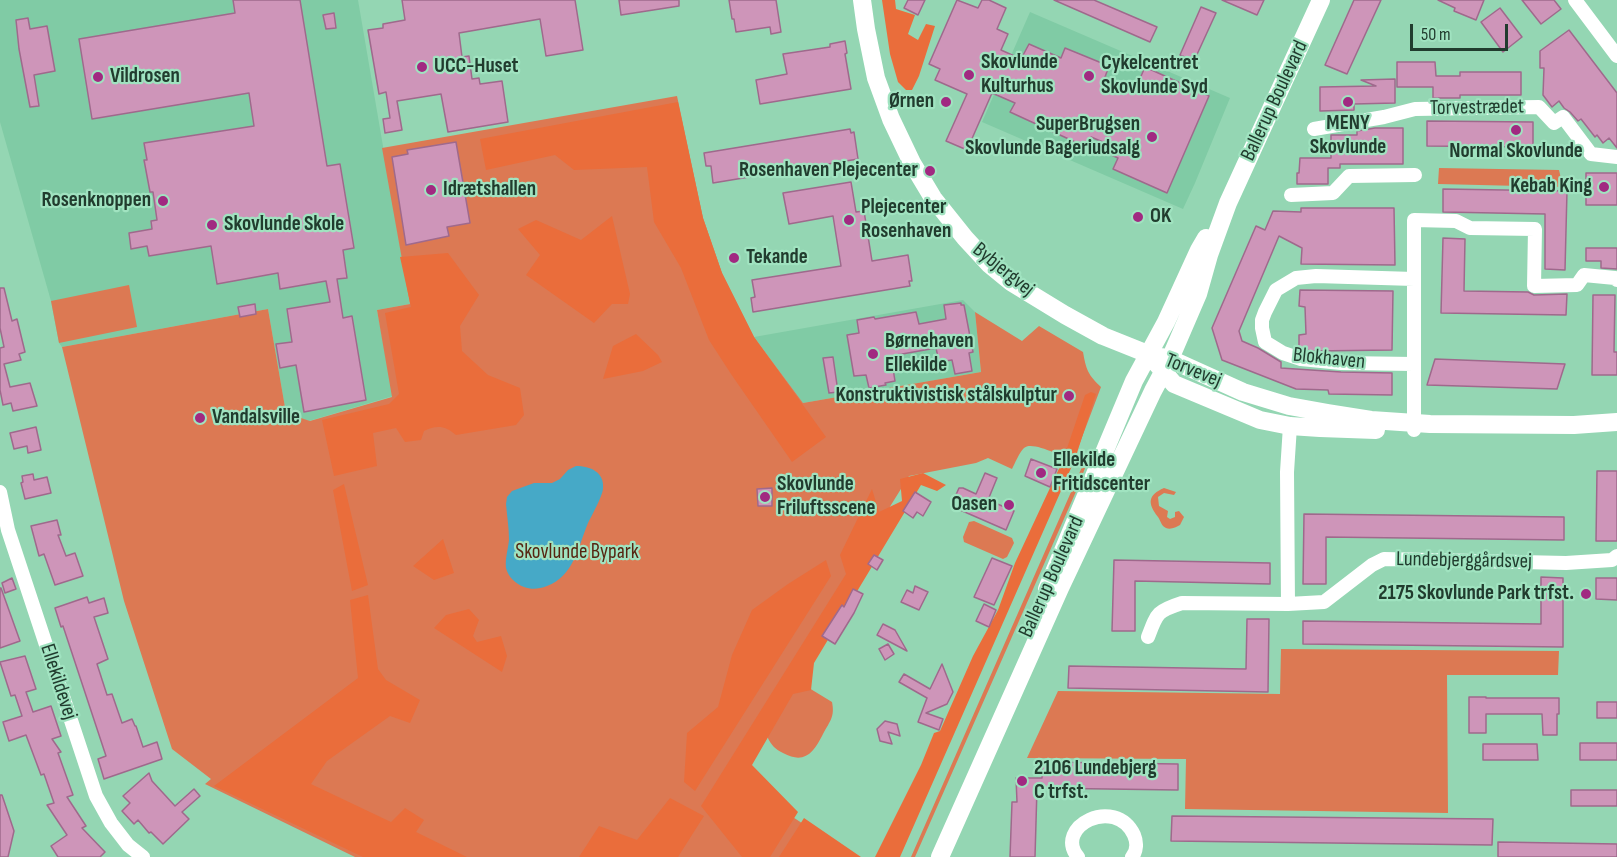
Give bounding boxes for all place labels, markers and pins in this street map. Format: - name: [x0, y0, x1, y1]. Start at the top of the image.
- place label: Skovlunde Kulturhus: [981, 50, 1058, 100]
- place label: Cykelcentret Skovlunde Syd: [1101, 51, 1208, 101]
- place label: UCC-Huset: [434, 54, 519, 80]
- marker: UCC-Huset: [415, 60, 429, 74]
- place label: Vildrosen: [110, 64, 180, 90]
- marker: Skovlunde Kulturhus: [962, 68, 976, 82]
- marker: Cykelcentret Skovlunde Syd: [1082, 69, 1096, 83]
- marker: Vildrosen: [91, 70, 105, 84]
- place label: Ørnen: [889, 89, 934, 115]
- marker: Ørnen: [939, 95, 953, 109]
- marker: MENY Skovlunde: [1341, 95, 1355, 109]
- place label: MENY Skovlunde: [1310, 111, 1386, 161]
- place label: SuperBrugsen Skovlunde Bageriudsalg: [965, 112, 1140, 162]
- marker: Normal Skovlunde: [1509, 123, 1523, 137]
- marker: SuperBrugsen Skovlunde Bageriudsalg: [1145, 130, 1159, 144]
- place label: Normal Skovlunde: [1449, 139, 1583, 165]
- place label: Rosenhaven Plejecenter: [739, 158, 918, 184]
- marker: Rosenhaven Plejecenter: [923, 164, 937, 178]
- place label: Kebab King: [1510, 174, 1592, 200]
- place label: Idrætshallen: [443, 177, 536, 203]
- marker: Kebab King: [1597, 180, 1611, 194]
- marker: Idrætshallen: [424, 183, 438, 197]
- place label: Rosenknoppen: [42, 188, 151, 214]
- marker: Rosenknoppen: [156, 194, 170, 208]
- place label: Plejecenter Rosenhaven: [861, 195, 951, 245]
- place label: OK: [1150, 204, 1171, 230]
- marker: OK: [1131, 210, 1145, 224]
- place label: Skovlunde Skole: [224, 212, 344, 238]
- marker: Plejecenter Rosenhaven: [842, 213, 856, 227]
- marker: Skovlunde Skole: [205, 218, 219, 232]
- place label: Tekande: [746, 245, 808, 271]
- marker: Tekande: [727, 251, 741, 265]
- place label: Børnehaven Ellekilde: [885, 329, 974, 379]
- marker: Børnehaven Ellekilde: [866, 347, 880, 361]
- place label: Konstruktivistisk stålskulptur: [835, 383, 1057, 409]
- marker: Konstruktivistisk stålskulptur: [1062, 389, 1076, 403]
- place label: Vandalsville: [212, 405, 300, 431]
- marker: Vandalsville: [193, 411, 207, 425]
- place label: Ellekilde Fritidscenter: [1053, 448, 1150, 498]
- marker: Ellekilde Fritidscenter: [1034, 466, 1048, 480]
- place label: Skovlunde Friluftsscene: [777, 472, 875, 522]
- marker: Skovlunde Friluftsscene: [758, 490, 772, 504]
- place label: Oasen: [951, 492, 997, 518]
- marker: Oasen: [1002, 498, 1016, 512]
- place label: 2175 Skovlunde Park trfst.: [1378, 581, 1574, 607]
- marker: 2175 Skovlunde Park trfst.: [1579, 587, 1593, 601]
- place label: 2106 Lundebjerg C trfst.: [1034, 756, 1157, 806]
- marker: 2106 Lundebjerg C trfst.: [1015, 774, 1029, 788]

